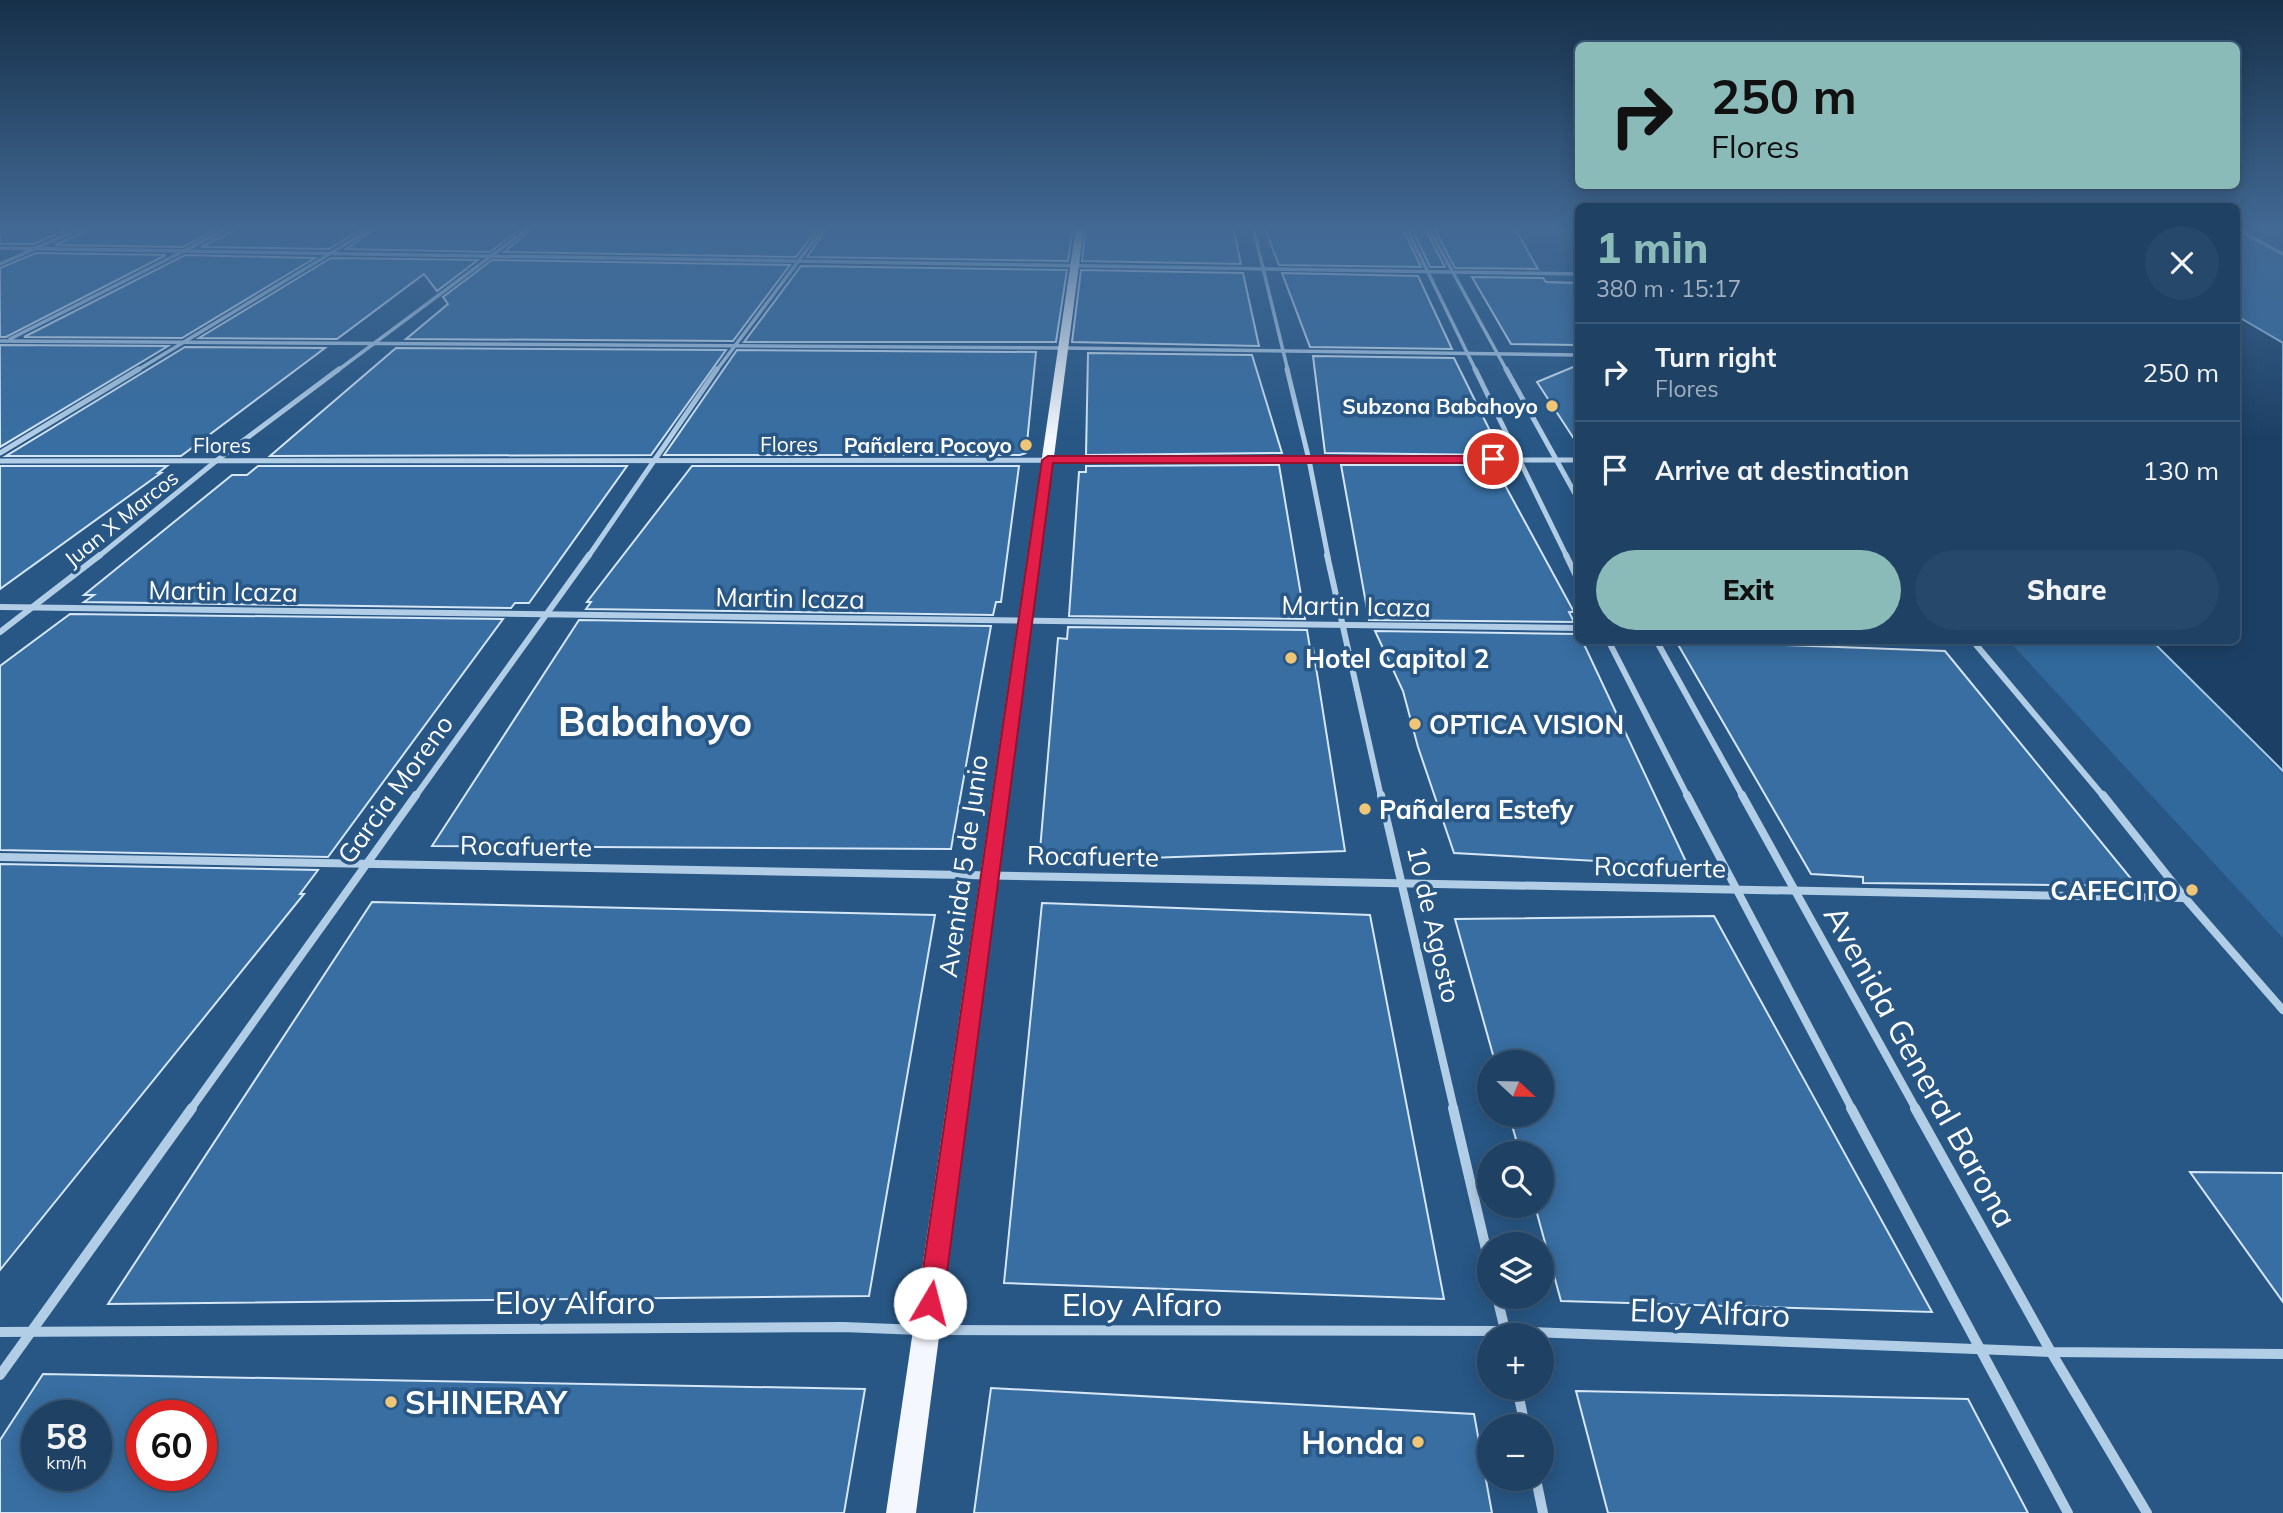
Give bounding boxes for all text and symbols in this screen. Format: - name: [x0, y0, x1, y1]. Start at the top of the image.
- text: 250 m: [1711, 65, 1857, 126]
- icon: right: [1596, 70, 1687, 161]
- text: Flores: [1711, 126, 1800, 166]
- text: 1 min: [1596, 221, 1709, 274]
- button: close: [2145, 226, 2219, 300]
- text: 380 m · 15:17: [1596, 274, 1741, 303]
- text: Turn right: [1655, 341, 1776, 374]
- icon: right: [1596, 353, 1634, 391]
- text: 250 m: [2143, 356, 2219, 389]
- text: Flores: [1655, 374, 1719, 403]
- place label: Subzona Babahoyo: [1342, 393, 1538, 419]
- marker: Subzona Babahoyo: [1544, 398, 1560, 414]
- pin: [1463, 429, 1523, 489]
- street label: Flores: [760, 431, 818, 457]
- street label: Flores: [193, 432, 251, 458]
- place label: Pañalera Pocoyo: [844, 432, 1012, 458]
- marker: Pañalera Pocoyo: [1018, 437, 1034, 453]
- icon: arrive: [1474, 440, 1512, 478]
- icon: arrive: [1596, 451, 1634, 489]
- text: Arrive at destination: [1655, 454, 1910, 487]
- text: 130 m: [2143, 454, 2219, 487]
- street label: Juan X Marcos: [59, 464, 183, 572]
- button: Exit: [1596, 550, 1901, 630]
- button: Share: [1915, 550, 2219, 630]
- street label: Martin Icaza: [148, 573, 298, 609]
- street label: Martin Icaza: [715, 580, 865, 616]
- street label: Martin Icaza: [1281, 588, 1431, 624]
- place label: Hotel Capitol 2: [1305, 642, 1489, 675]
- marker: Hotel Capitol 2: [1283, 650, 1299, 666]
- district label: Babahoyo: [558, 696, 752, 746]
- street label: Garcia Moreno: [330, 708, 460, 870]
- place label: OPTICA VISION: [1429, 708, 1624, 741]
- marker: OPTICA VISION: [1407, 716, 1423, 732]
- street label: Avenida 5 de Junio: [931, 753, 995, 979]
- place label: Pañalera Estefy: [1379, 793, 1574, 826]
- marker: Pañalera Estefy: [1357, 801, 1373, 817]
- street label: Rocafuerte: [460, 828, 592, 864]
- street label: Rocafuerte: [1027, 838, 1159, 874]
- street label: 10 de Agosto: [1400, 842, 1468, 1006]
- street label: Rocafuerte: [1594, 849, 1726, 885]
- place label: CAFECITO: [2050, 874, 2178, 907]
- marker: CAFECITO: [2184, 882, 2200, 898]
- street label: Avenida General Barona: [1816, 898, 2026, 1234]
- north arrow: [1477, 1050, 1554, 1127]
- map controls: [1477, 1050, 1554, 1491]
- button: search: [1477, 1141, 1554, 1218]
- button: layers: [1477, 1232, 1554, 1309]
- position arrow: [893, 1266, 967, 1340]
- street label: Eloy Alfaro: [495, 1282, 655, 1322]
- street label: Eloy Alfaro: [1062, 1284, 1222, 1324]
- street label: Eloy Alfaro: [1629, 1289, 1791, 1335]
- button: +: [1477, 1323, 1554, 1400]
- place label: SHINERAY: [405, 1382, 568, 1422]
- marker: SHINERAY: [383, 1394, 399, 1410]
- speed limit sign: 60: [126, 1400, 217, 1491]
- text: 58: [45, 1414, 88, 1458]
- button: −: [1477, 1414, 1554, 1491]
- place label: Honda: [1301, 1422, 1404, 1462]
- marker: Honda: [1410, 1434, 1426, 1450]
- text: km/h: [46, 1451, 87, 1474]

